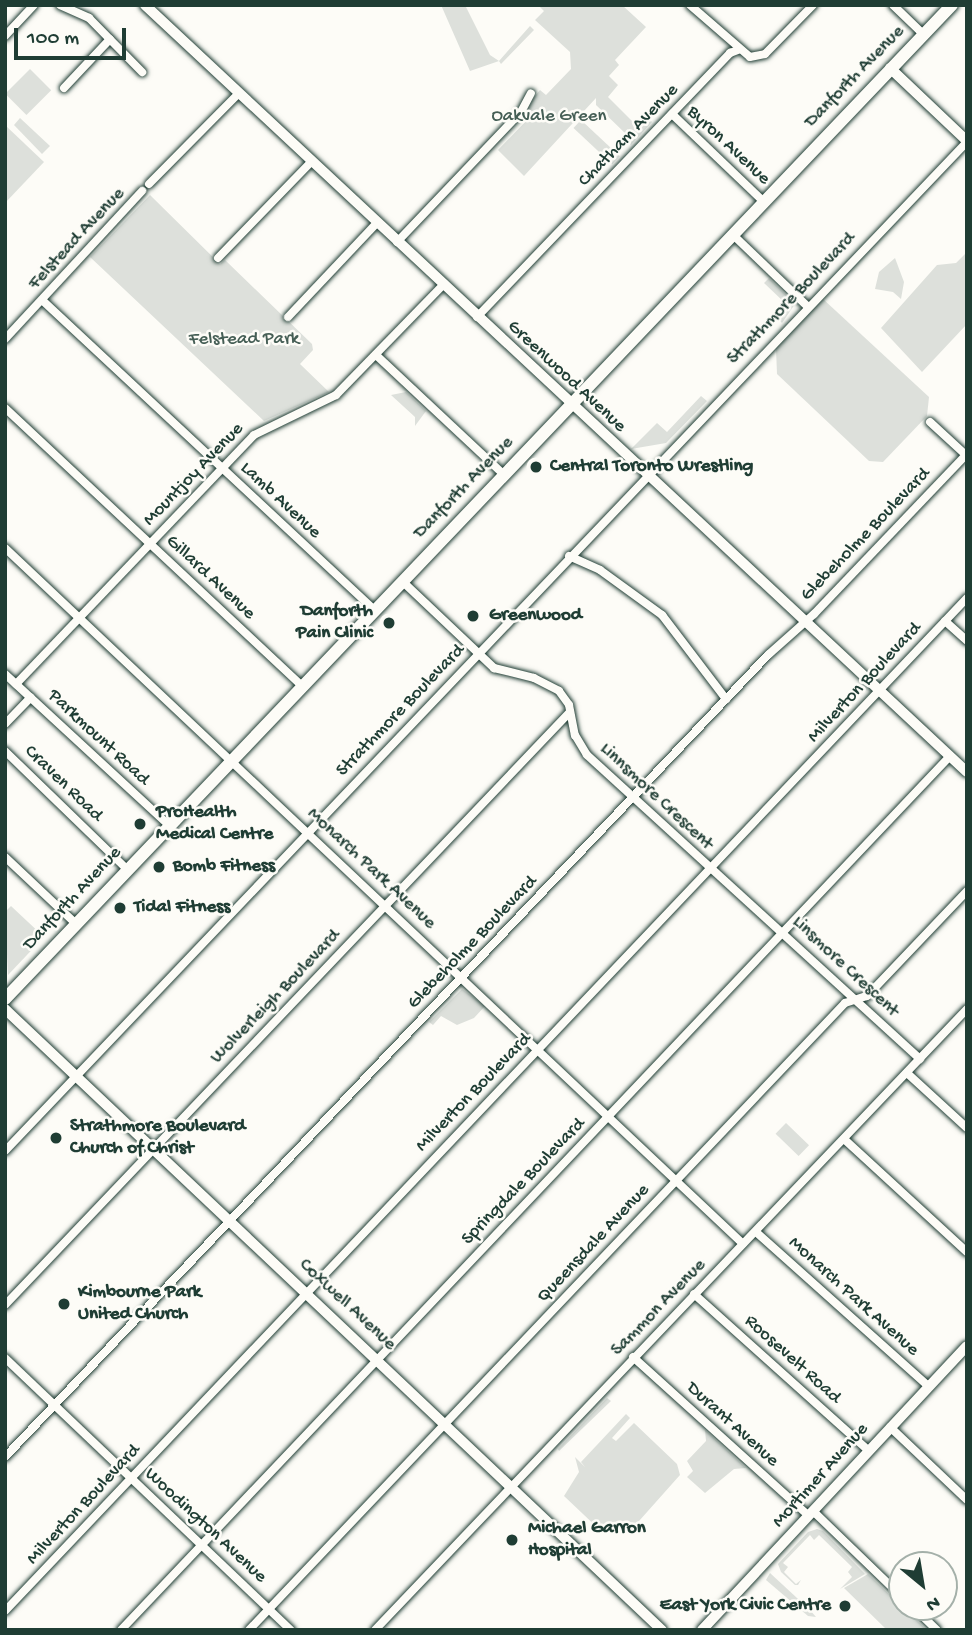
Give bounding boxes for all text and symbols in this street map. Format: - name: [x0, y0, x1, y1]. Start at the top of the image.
- scale bar: [18, 14, 130, 58]
- street label: Danforth Avenue: [800, 21, 910, 133]
- text: 100 m: [27, 27, 79, 52]
- street label: Chatham Avenue: [574, 80, 684, 192]
- street label: Byron Avenue: [681, 101, 775, 191]
- park label: Oakvale Green: [491, 106, 607, 128]
- street label: Felstead Avenue: [24, 183, 130, 295]
- street label: Strathmore Boulevard: [723, 228, 861, 370]
- street label: Greenwood Avenue: [502, 316, 630, 438]
- park label: Felstead Park: [189, 329, 299, 351]
- street label: Mountjoy Avenue: [139, 418, 249, 532]
- street label: Danforth Avenue: [409, 432, 519, 544]
- place label: Central Toronto Wrestling: [550, 456, 753, 478]
- street label: Lamb Avenue: [235, 458, 325, 544]
- marker: Central Toronto Wrestling: [528, 459, 544, 475]
- street label: Glebeholme Boulevard: [796, 463, 936, 607]
- street label: Gillard Avenue: [160, 531, 260, 625]
- place label: Danforth Pain Clinic: [296, 601, 373, 645]
- place label: Greenwood: [489, 605, 582, 627]
- marker: Greenwood: [463, 606, 483, 626]
- marker: Danforth Pain Clinic: [379, 613, 399, 633]
- street label: Milverton Boulevard: [803, 618, 927, 748]
- street label: Strathmore Boulevard: [332, 640, 470, 782]
- street label: Parkmount Road: [42, 685, 154, 791]
- street label: Linnsmore Crescent: [594, 738, 718, 856]
- street label: Craven Road: [19, 741, 107, 827]
- place label: ProHealth Medical Centre: [156, 802, 273, 846]
- street label: Monarch Park Avenue: [302, 803, 440, 935]
- marker: ProHealth Medical Centre: [130, 814, 150, 834]
- street label: Danforth Avenue: [19, 842, 127, 956]
- place label: Bomb Fitness: [173, 856, 275, 878]
- marker: Bomb Fitness: [151, 859, 167, 875]
- street label: Glebeholme Boulevard: [403, 871, 543, 1015]
- place label: Tidal Fitness: [134, 897, 230, 919]
- marker: Tidal Fitness: [112, 900, 128, 916]
- street label: Linsmore Crescent: [787, 911, 903, 1023]
- street label: Wolverleigh Boulevard: [206, 925, 346, 1069]
- street label: Milverton Boulevard: [411, 1029, 537, 1157]
- street label: Springdale Boulevard: [457, 1114, 591, 1250]
- place label: Strathmore Boulevard Church of Christ: [70, 1116, 245, 1160]
- marker: Strathmore Boulevard Church of Christ: [48, 1130, 64, 1146]
- street label: Queensdale Avenue: [533, 1180, 655, 1308]
- street label: Monarch Park Avenue: [783, 1232, 923, 1362]
- street label: Coxwell Avenue: [294, 1254, 400, 1356]
- street label: Sammon Avenue: [607, 1254, 711, 1362]
- place label: Kimbourne Park United Church: [78, 1282, 201, 1326]
- marker: Kimbourne Park United Church: [56, 1296, 72, 1312]
- street label: Roosevelt Road: [739, 1311, 845, 1409]
- street label: Durant Avenue: [681, 1377, 783, 1473]
- street label: Mortimer Avenue: [768, 1419, 874, 1533]
- street label: Milverton Boulevard: [22, 1440, 146, 1570]
- street label: Woodington Avenue: [139, 1463, 271, 1589]
- place label: Michael Garron Hospital: [528, 1518, 646, 1562]
- marker: Michael Garron Hospital: [502, 1530, 522, 1550]
- north arrow: [888, 1551, 958, 1621]
- text: N: [922, 1590, 944, 1616]
- place label: East York Civic Centre: [660, 1595, 831, 1617]
- marker: East York Civic Centre: [837, 1598, 853, 1614]

